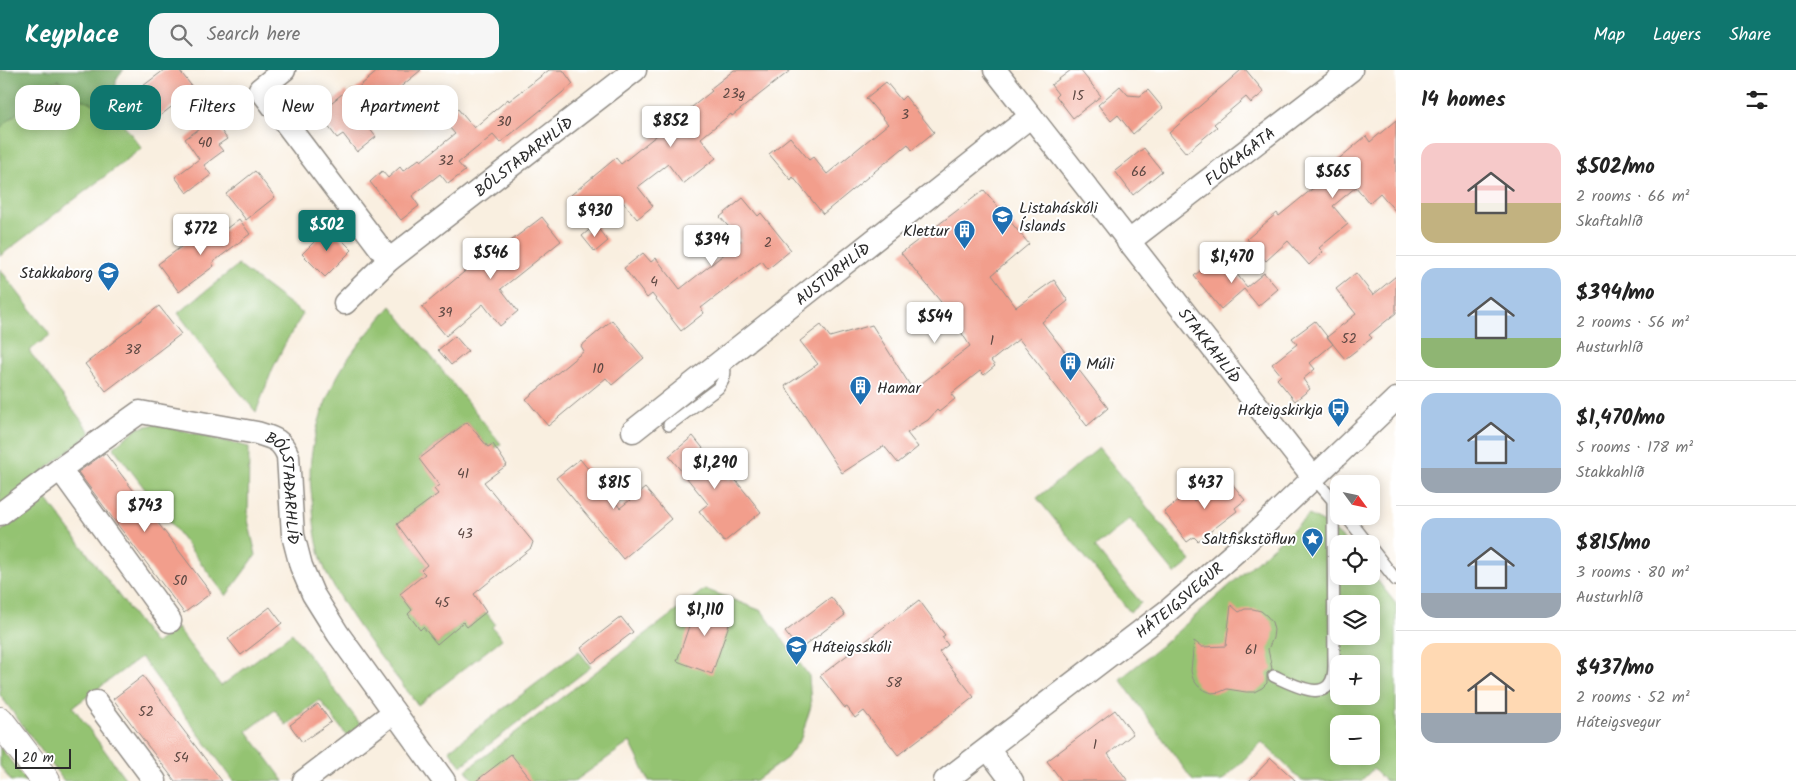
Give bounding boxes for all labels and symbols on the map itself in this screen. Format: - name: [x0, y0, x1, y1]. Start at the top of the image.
- house number: 23g: [723, 83, 745, 105]
- house number: 15: [1072, 85, 1085, 107]
- house number: 3: [901, 104, 909, 126]
- pin: $852: [641, 106, 701, 148]
- street label: BÓLSTAÐARHLÍÐ: [469, 111, 580, 204]
- house number: 30: [497, 111, 512, 133]
- street label: FLÓKAGATA: [1200, 121, 1282, 193]
- house number: 40: [198, 132, 212, 154]
- house number: 32: [438, 150, 454, 172]
- pin: $565: [1303, 156, 1363, 199]
- house number: 66: [1131, 161, 1147, 183]
- pin: $930: [565, 196, 625, 238]
- place label: Listaháskóli Íslands: [1019, 196, 1099, 239]
- school or university icon: Listaháskóli Íslands: [991, 204, 1015, 235]
- pin: $502: [297, 210, 357, 252]
- pin: $772: [171, 214, 231, 256]
- building icon: Klettur: [953, 218, 977, 249]
- place label: Klettur: [903, 219, 951, 244]
- pin: $394: [682, 224, 742, 267]
- house number: 2: [764, 232, 772, 254]
- street label: AUSTURHLÍÐ: [790, 236, 877, 312]
- pin: $546: [461, 238, 521, 280]
- pin: $1,470: [1191, 242, 1273, 284]
- school or university icon: Stakkaborg: [97, 260, 121, 291]
- place label: Stakkaborg: [20, 261, 93, 286]
- house number: 4: [650, 271, 658, 293]
- house number: 39: [438, 302, 453, 324]
- pin: $544: [905, 302, 965, 344]
- street label: STAKKAHLÍÐ: [1171, 303, 1247, 390]
- house number: 52: [1341, 328, 1357, 350]
- house number: 1: [990, 330, 994, 352]
- house number: 38: [125, 339, 142, 361]
- building icon: Múli: [1058, 351, 1082, 382]
- place label: Múli: [1086, 352, 1115, 377]
- house number: 10: [592, 358, 604, 380]
- building icon: Hamar: [849, 375, 873, 406]
- place label: Hamar: [877, 376, 922, 401]
- bus stop icon: Háteigskirkja: [1327, 397, 1351, 428]
- place label: Háteigskirkja: [1237, 398, 1323, 423]
- street label: BÓLSTAÐARHLÍÐ: [261, 426, 306, 548]
- pin: $1,290: [674, 448, 756, 490]
- house number: 41: [457, 463, 469, 485]
- pin: $815: [584, 468, 644, 510]
- pin: $437: [1175, 468, 1235, 510]
- north arrow: [1330, 475, 1380, 525]
- pin: $743: [115, 490, 175, 533]
- house number: 43: [457, 523, 473, 545]
- place icon: Saltfiskstöflun: [1300, 526, 1324, 557]
- place label: Saltfiskstöflun: [1202, 527, 1296, 552]
- street label: HÁTEIGSVEGUR: [1130, 557, 1230, 645]
- house number: 50: [173, 570, 187, 592]
- house number: 45: [434, 592, 451, 614]
- pin: $1,110: [664, 594, 746, 637]
- school or university icon: Háteigsskóli: [784, 634, 808, 665]
- place label: Háteigsskóli: [812, 635, 892, 660]
- house number: 61: [1245, 639, 1257, 661]
- house number: 58: [886, 672, 903, 694]
- house number: 52: [138, 701, 154, 723]
- house number: 1: [1093, 734, 1097, 756]
- scale bar: [15, 746, 71, 769]
- house number: 54: [173, 747, 189, 769]

